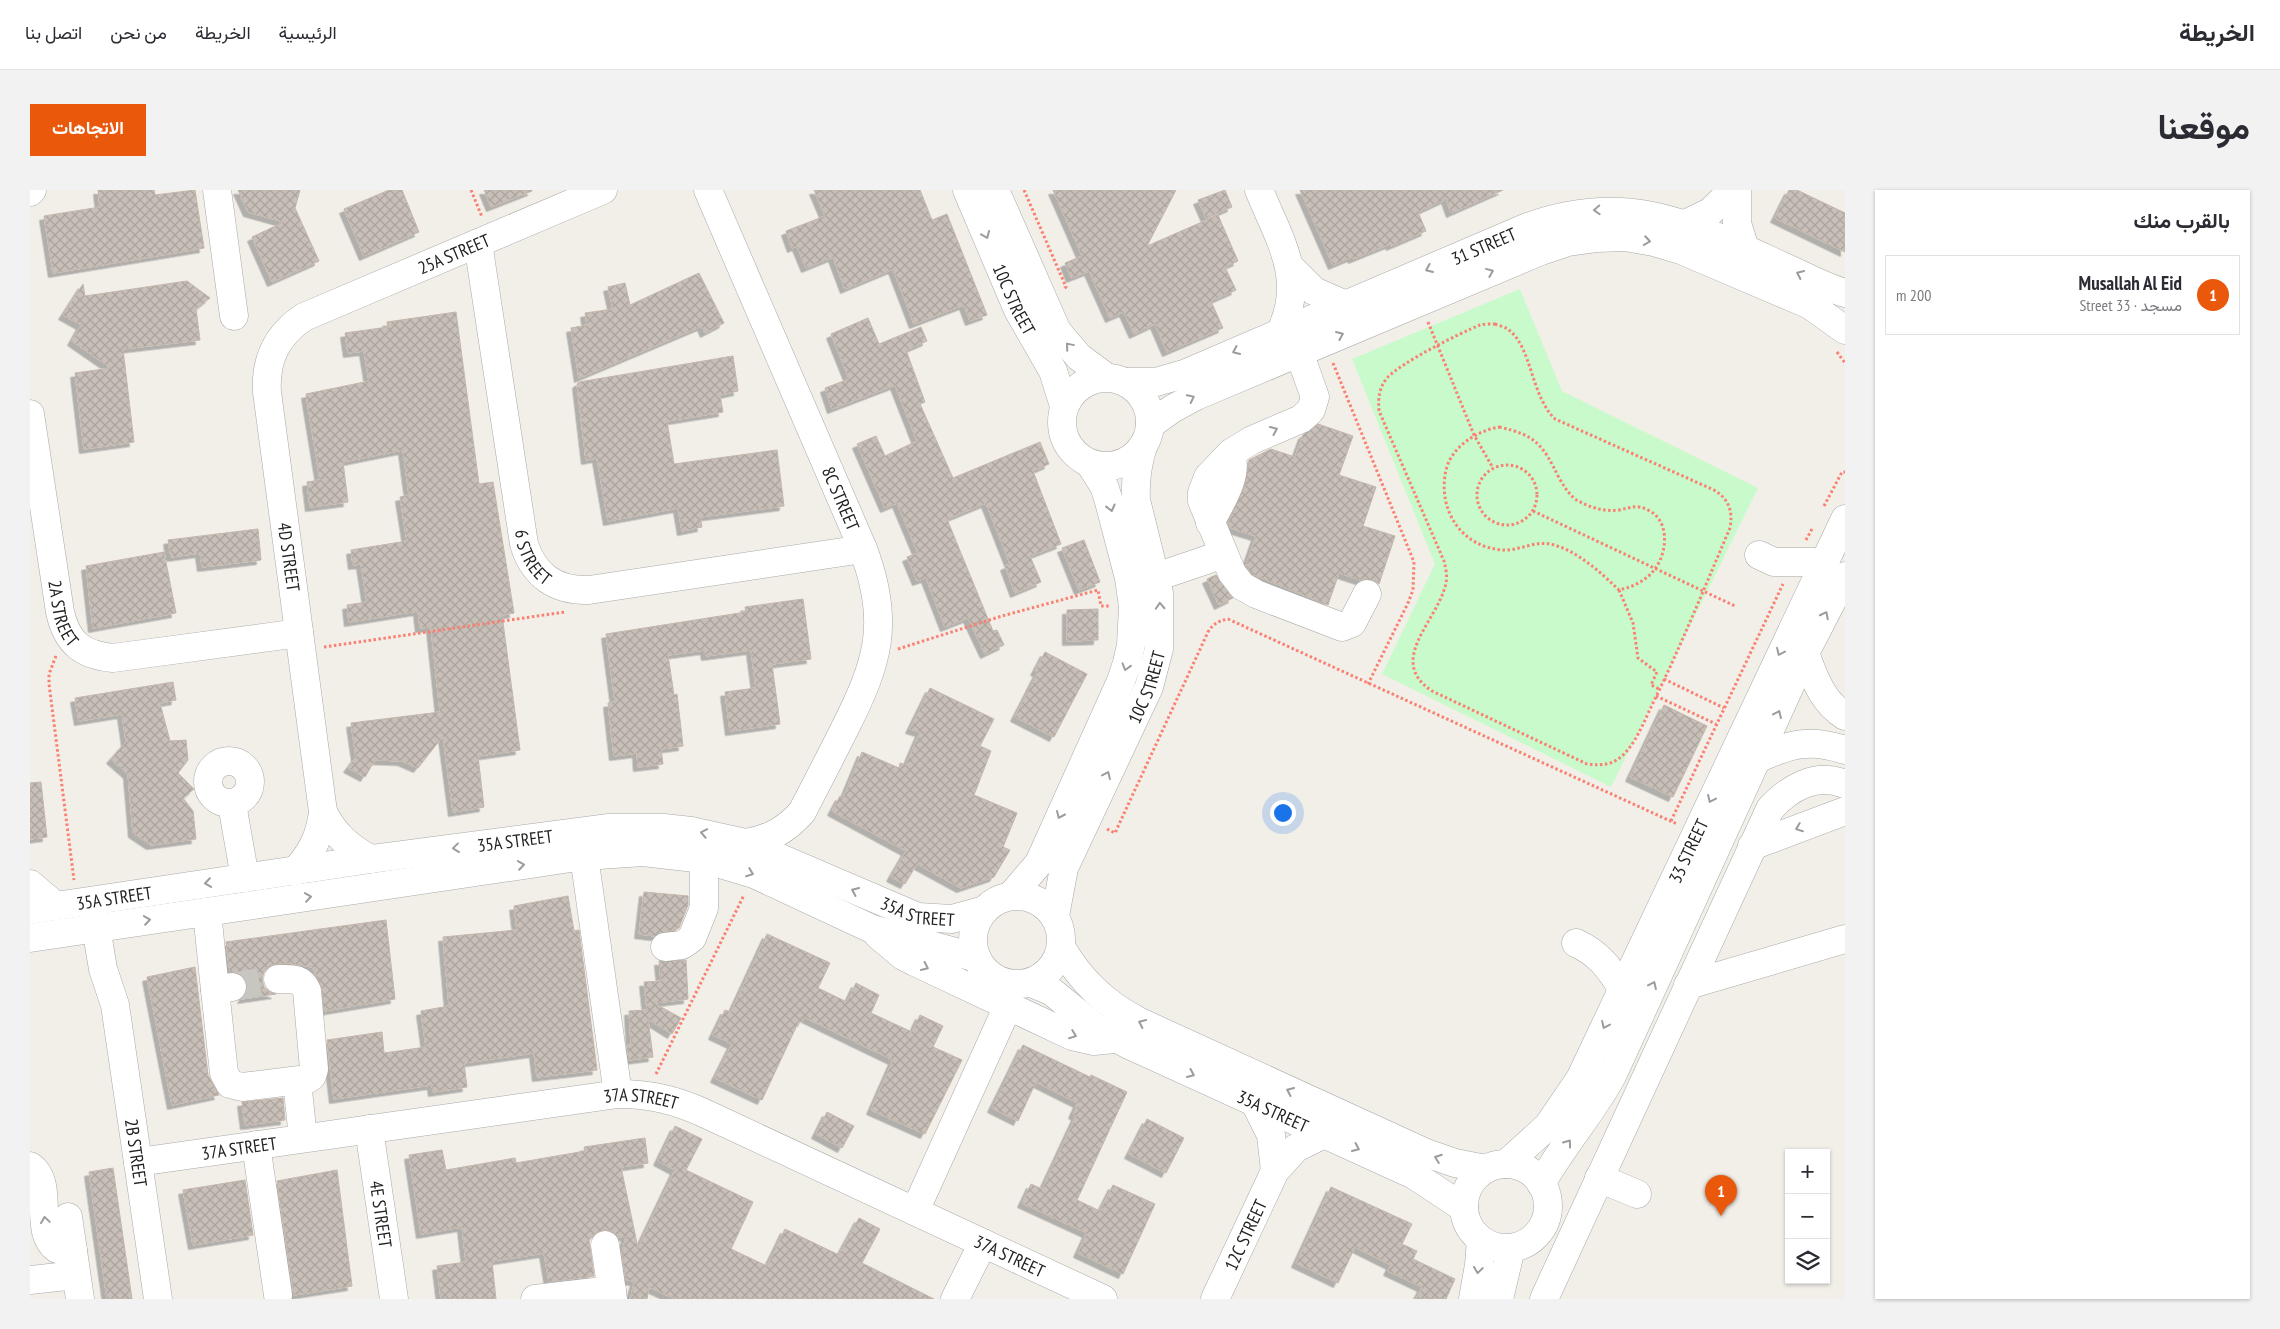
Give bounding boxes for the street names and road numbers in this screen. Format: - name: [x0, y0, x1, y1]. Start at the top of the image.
- street label: 31 STREET: [1448, 222, 1519, 270]
- street label: 25A STREET: [414, 228, 493, 279]
- street label: 10C STREET: [988, 260, 1041, 339]
- street label: 8C STREET: [817, 463, 865, 534]
- street label: 4D STREET: [273, 521, 305, 593]
- street label: 6 STREET: [510, 528, 556, 590]
- street label: 2A STREET: [44, 578, 84, 651]
- street label: 10C STREET: [1122, 648, 1170, 727]
- street label: 33 STREET: [1663, 815, 1713, 886]
- street label: 35A STREET: [476, 824, 554, 857]
- street label: 35A STREET: [75, 880, 153, 914]
- street label: 35A STREET: [877, 891, 955, 931]
- street label: 37A STREET: [602, 1082, 681, 1114]
- street label: 35A STREET: [1234, 1084, 1312, 1137]
- street label: 2B STREET: [120, 1117, 153, 1188]
- street label: 37A STREET: [200, 1131, 278, 1164]
- street label: 4E STREET: [365, 1179, 398, 1249]
- street label: 12C STREET: [1219, 1196, 1272, 1274]
- street label: 37A STREET: [971, 1229, 1049, 1282]

